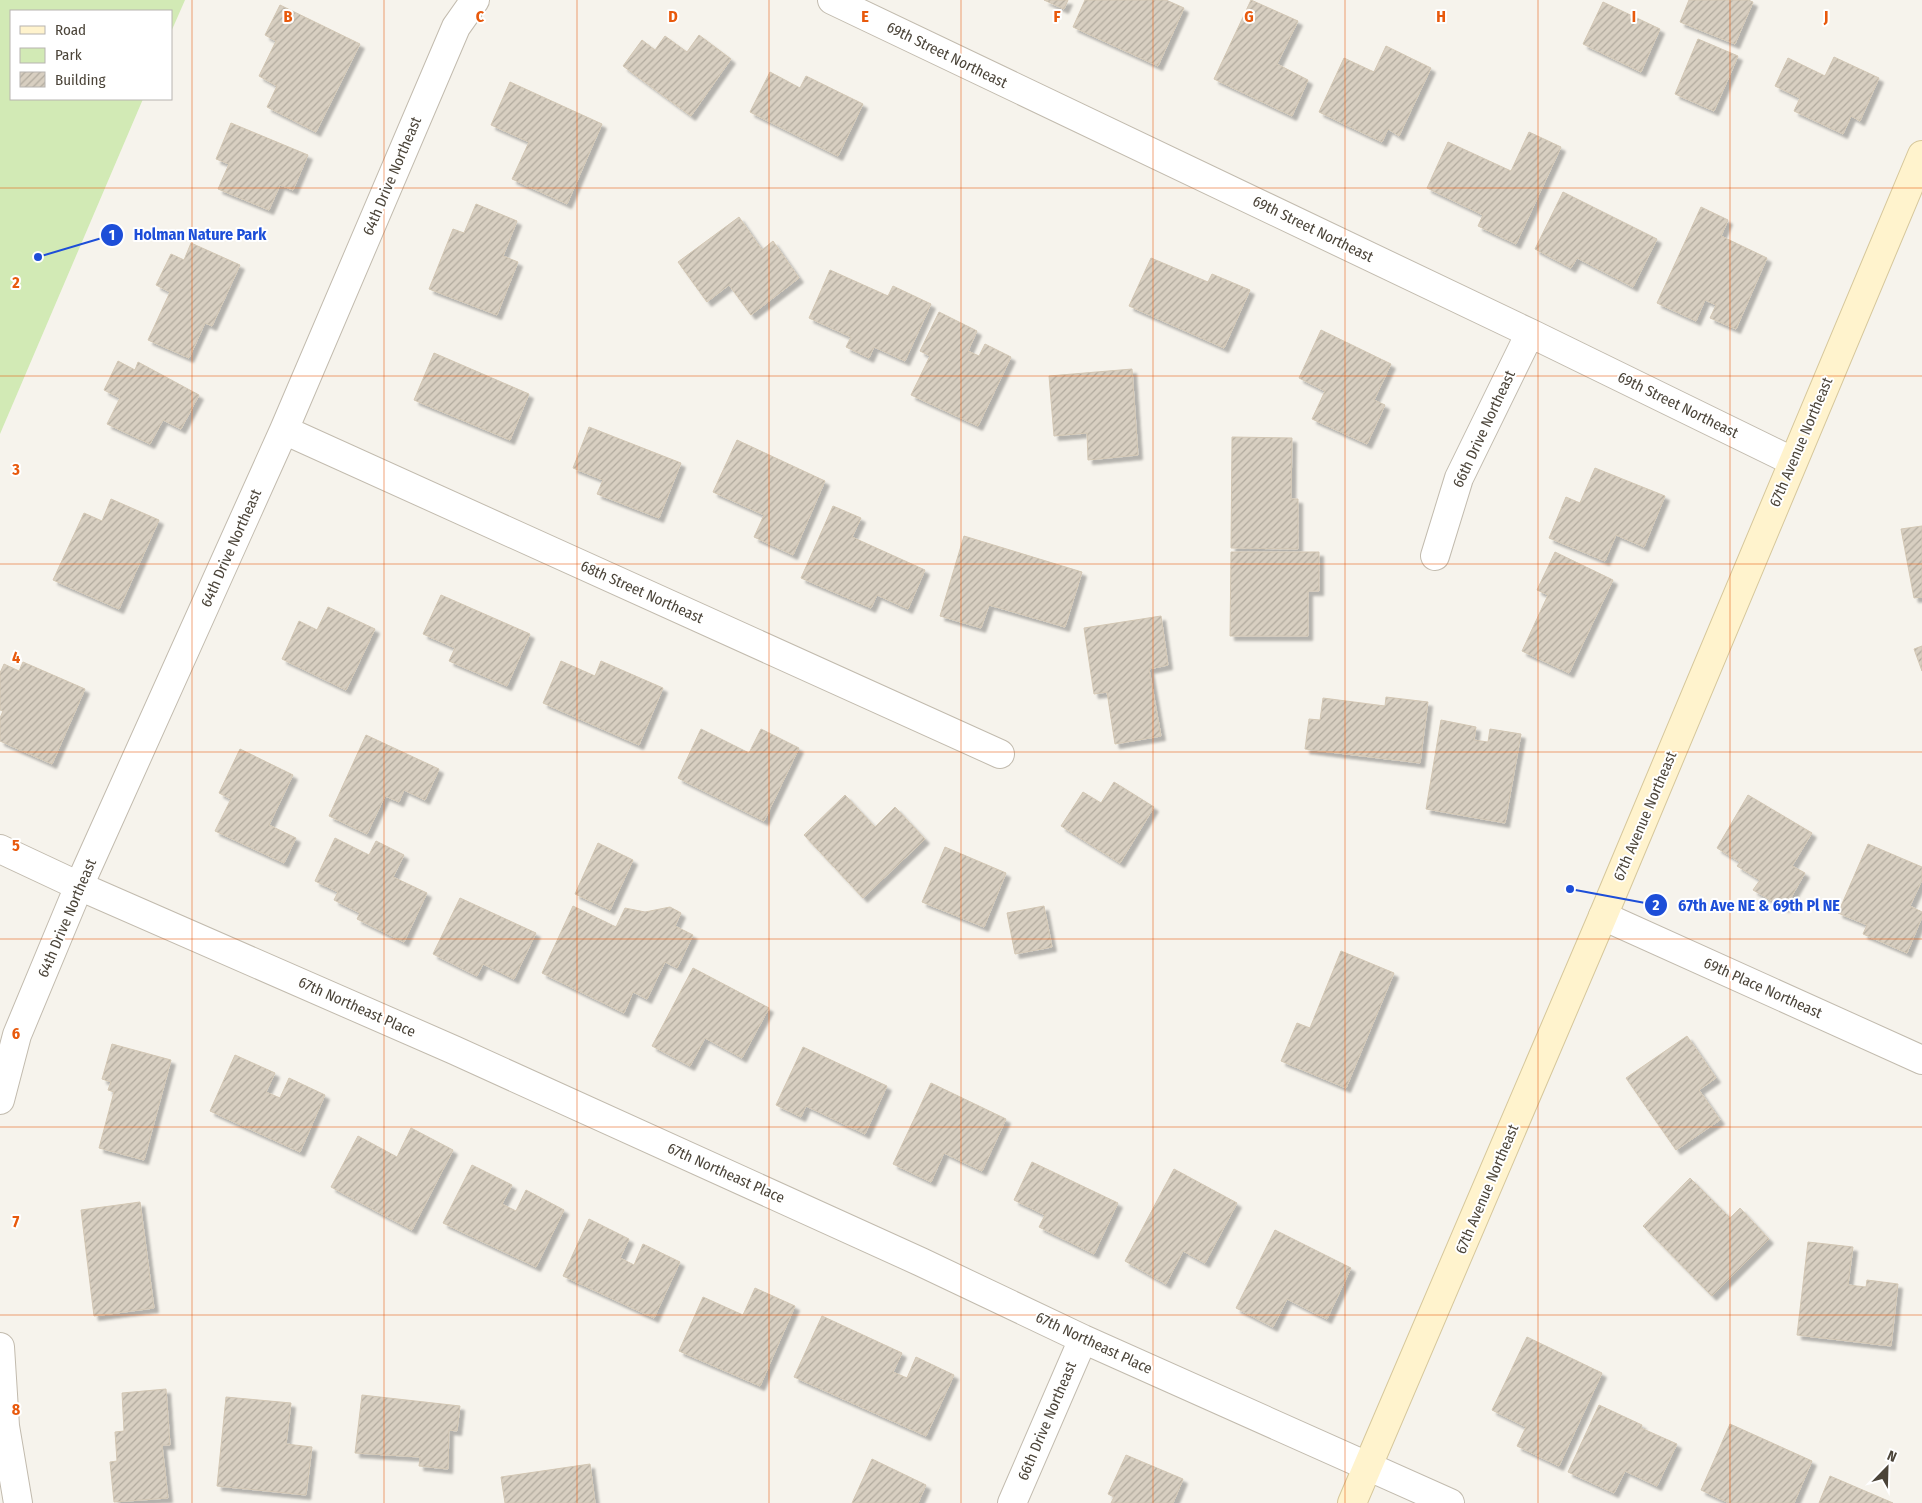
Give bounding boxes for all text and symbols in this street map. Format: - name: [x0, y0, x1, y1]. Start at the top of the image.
- text: B: [284, 7, 293, 26]
- text: C: [476, 7, 485, 26]
- text: D: [668, 7, 678, 26]
- text: E: [861, 7, 869, 26]
- text: F: [1053, 7, 1061, 26]
- text: G: [1244, 7, 1254, 26]
- text: H: [1436, 7, 1446, 26]
- text: I: [1632, 7, 1636, 26]
- text: J: [1823, 7, 1828, 26]
- legend: [10, 10, 172, 100]
- street label: 69th Street Northeast: [884, 18, 1010, 92]
- text: Road: [55, 21, 86, 39]
- text: Park: [55, 46, 82, 64]
- text: Building: [55, 71, 106, 89]
- street label: 64th Drive Northeast: [359, 114, 425, 238]
- street label: 69th Street Northeast: [1250, 192, 1376, 266]
- callout: Holman Nature Park: [99, 219, 277, 250]
- text: Holman Nature Park: [134, 225, 267, 244]
- text: 1: [109, 226, 115, 244]
- text: 2: [11, 273, 20, 292]
- street label: 66th Drive Northeast: [1449, 367, 1519, 491]
- street label: 69th Street Northeast: [1615, 368, 1741, 442]
- street label: 67th Avenue Northeast: [1766, 374, 1836, 510]
- text: 3: [11, 460, 20, 479]
- street label: 64th Drive Northeast: [197, 486, 265, 610]
- street label: 68th Street Northeast: [578, 557, 706, 627]
- text: 4: [12, 648, 20, 667]
- street label: 67th Avenue Northeast: [1610, 748, 1680, 884]
- text: 5: [12, 836, 20, 855]
- street label: 64th Drive Northeast: [34, 856, 100, 980]
- callout: 67th Ave NE & 69th Pl NE: [1643, 890, 1850, 921]
- text: 2: [1652, 896, 1660, 914]
- text: 67th Ave NE & 69th Pl NE: [1678, 896, 1840, 915]
- street label: 69th Place Northeast: [1701, 954, 1825, 1022]
- street label: 67th Northeast Place: [296, 973, 418, 1041]
- text: 6: [12, 1024, 20, 1043]
- street label: 67th Avenue Northeast: [1452, 1121, 1522, 1257]
- street label: 67th Northeast Place: [665, 1139, 787, 1207]
- text: 7: [13, 1212, 20, 1231]
- street label: 67th Northeast Place: [1033, 1308, 1155, 1378]
- street label: 66th Drive Northeast: [1014, 1359, 1080, 1483]
- text: 8: [12, 1400, 21, 1419]
- north arrow: [1862, 1443, 1912, 1493]
- text: N: [1885, 1447, 1899, 1466]

